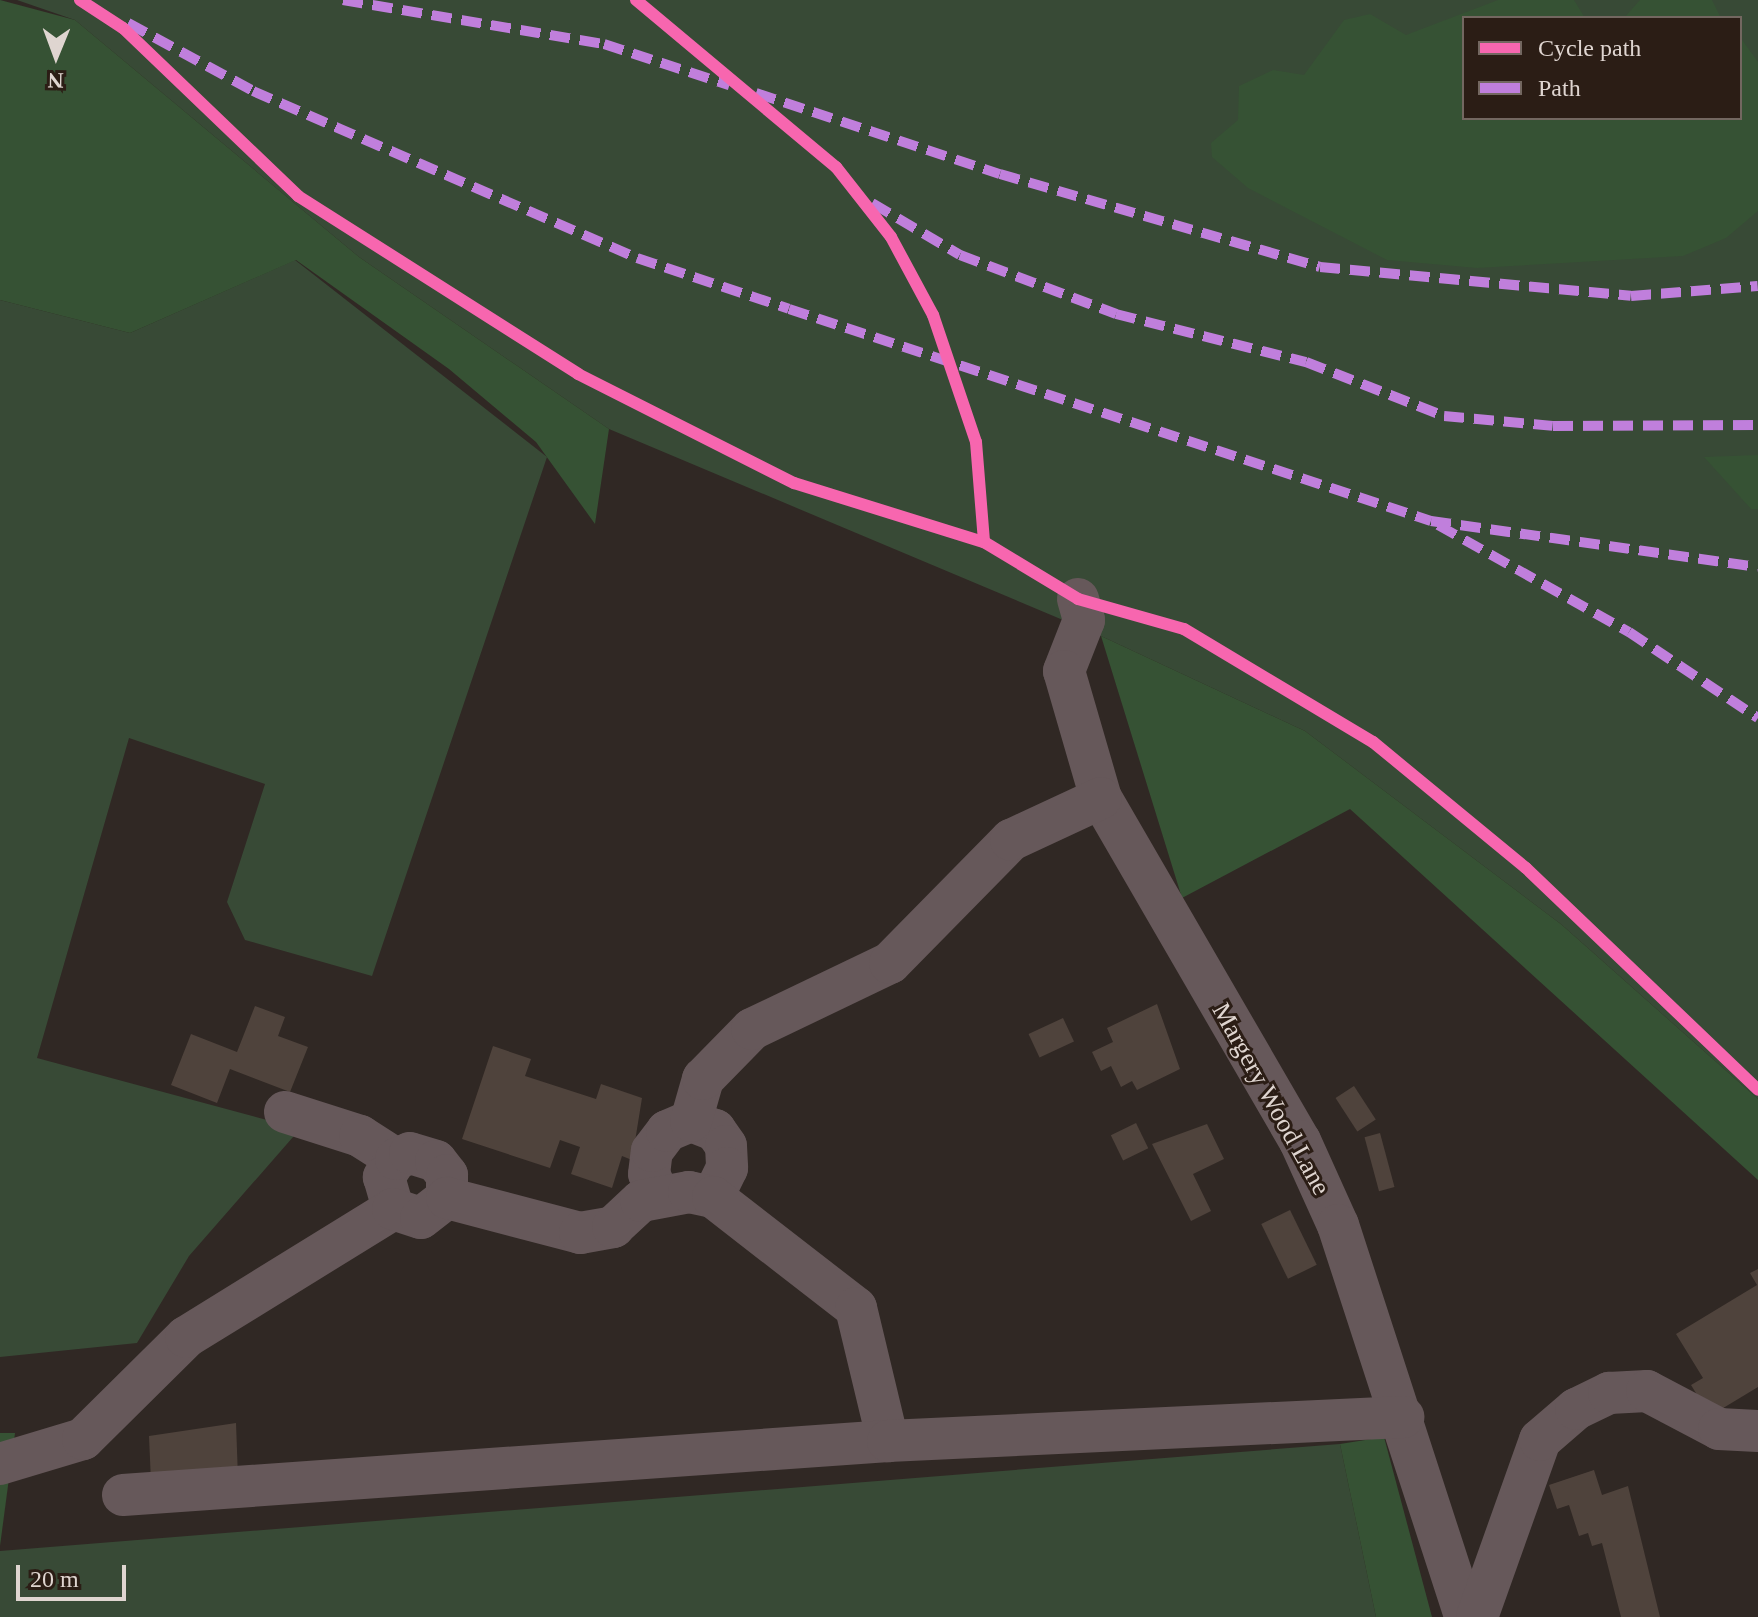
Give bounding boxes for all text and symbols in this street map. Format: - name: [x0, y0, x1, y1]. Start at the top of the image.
- north arrow: [16, 16, 96, 96]
- legend: [1462, 16, 1742, 120]
- text: Cycle path: [1538, 35, 1641, 61]
- text: N: [47, 68, 64, 93]
- text: Path: [1538, 75, 1581, 101]
- street label: Margery Wood Lane: [1205, 997, 1337, 1201]
- scale bar: [20, 1549, 130, 1599]
- text: 20 m: [30, 1566, 79, 1592]

